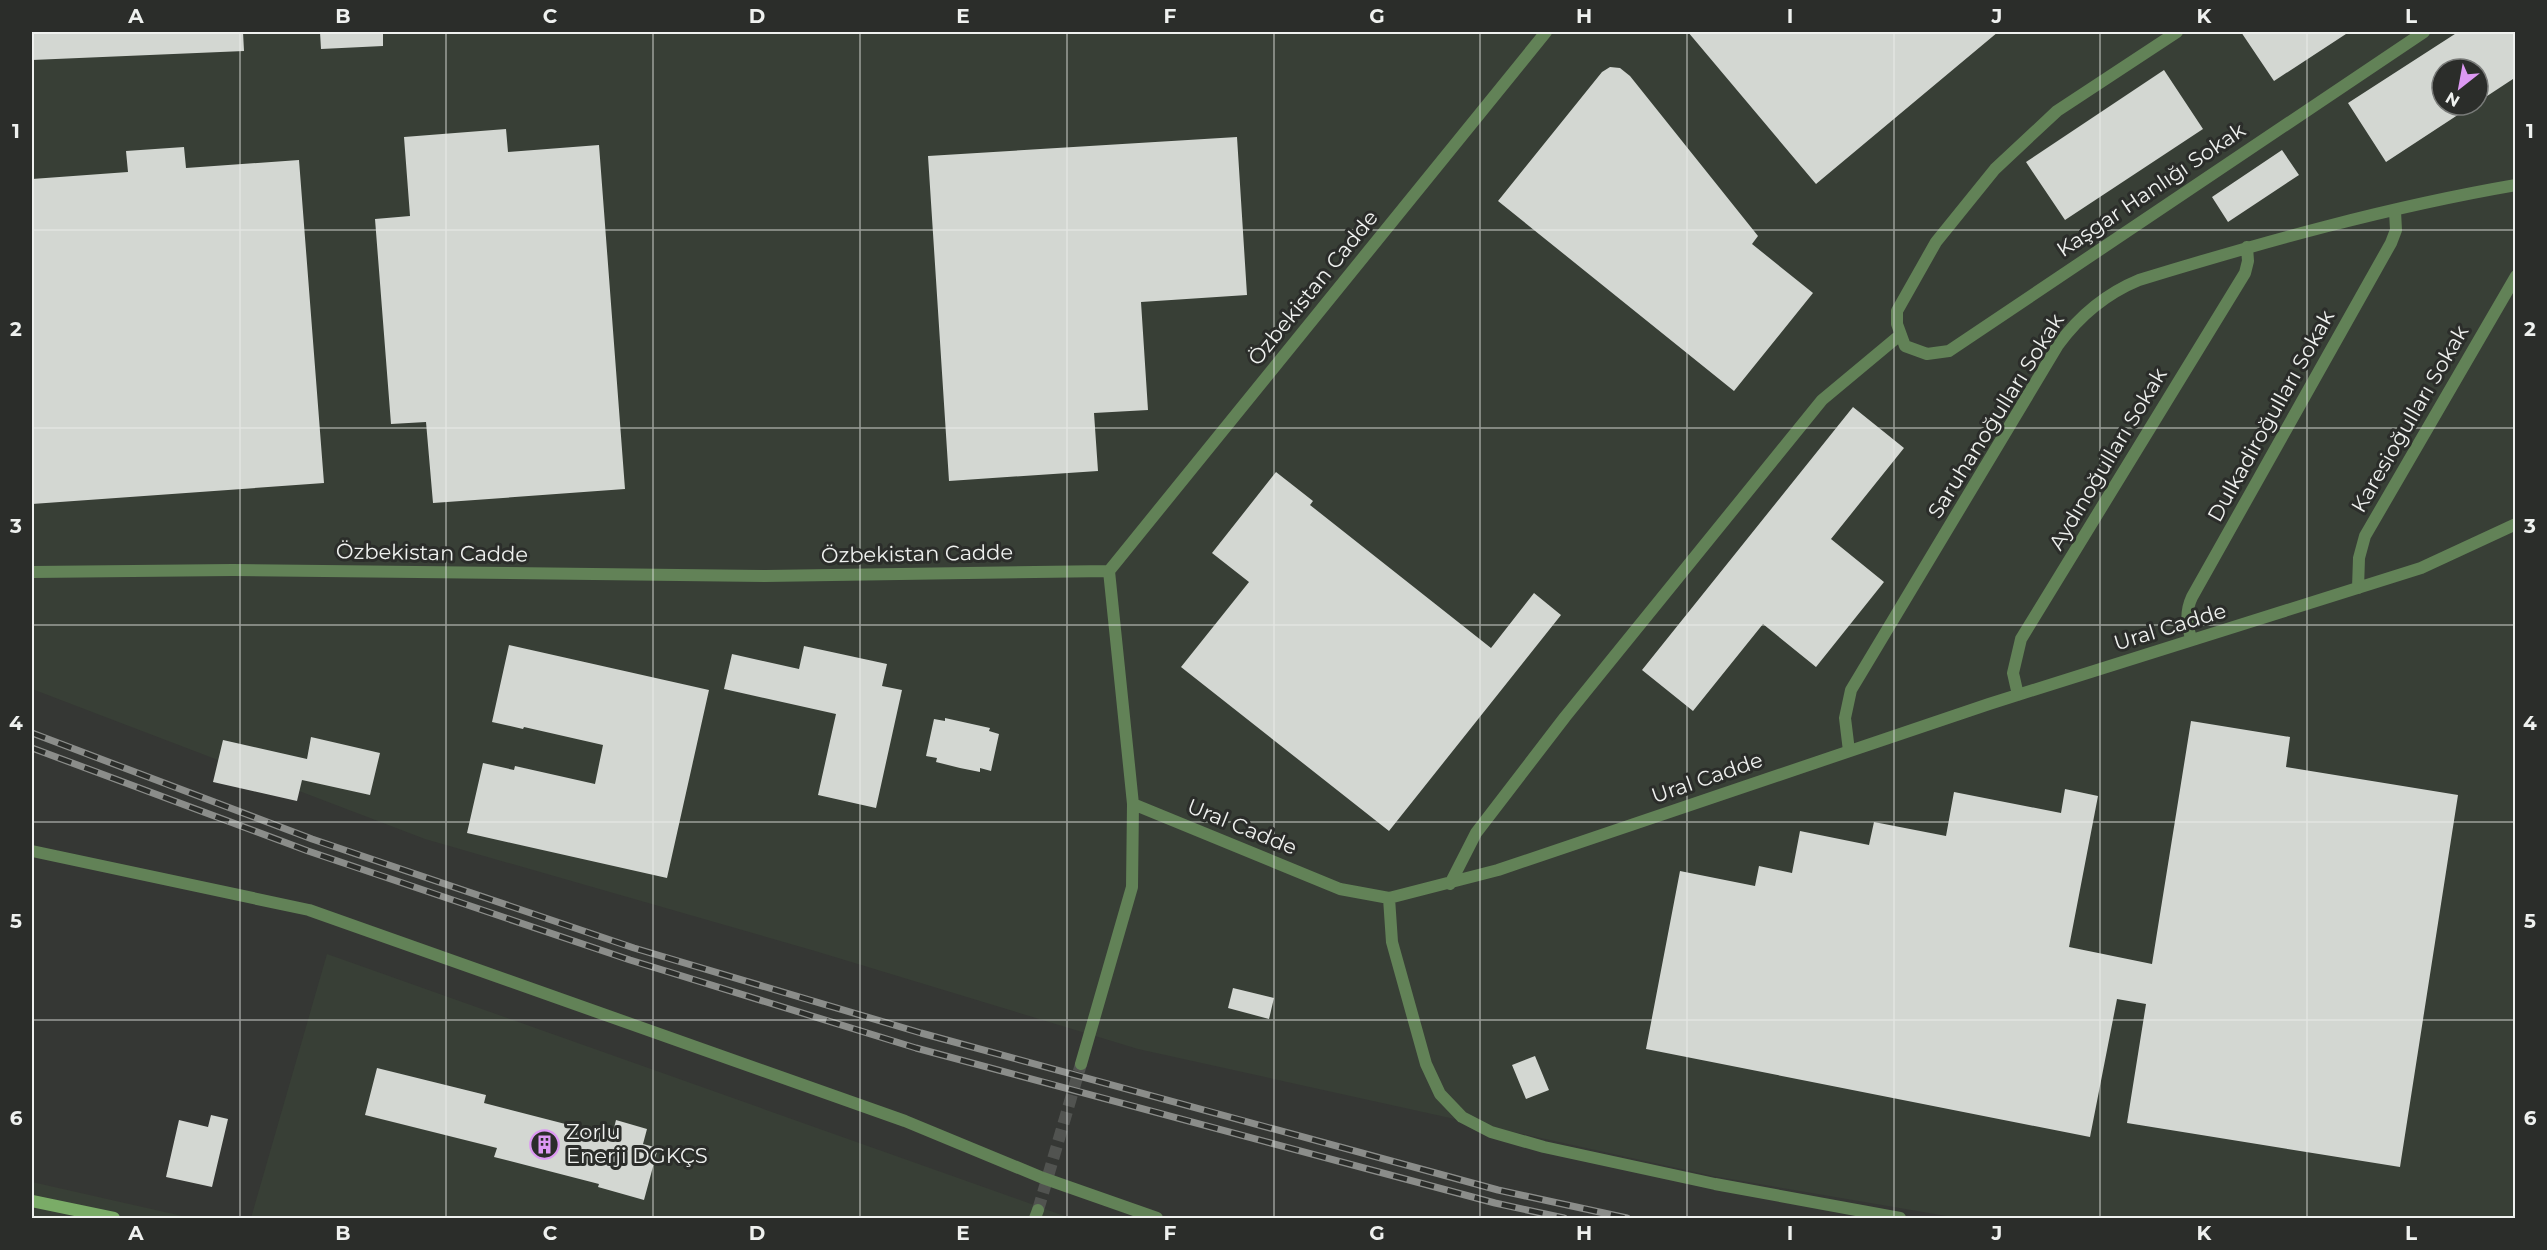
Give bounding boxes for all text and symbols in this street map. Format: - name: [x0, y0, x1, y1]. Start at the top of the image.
- text: A: [127, 4, 144, 28]
- text: B: [335, 4, 351, 28]
- text: C: [543, 4, 558, 28]
- text: D: [749, 4, 765, 28]
- text: E: [956, 4, 970, 28]
- text: F: [1164, 4, 1177, 28]
- text: G: [1369, 4, 1385, 28]
- text: H: [1576, 4, 1592, 28]
- text: I: [1787, 4, 1793, 28]
- text: J: [1991, 4, 2002, 28]
- text: K: [2197, 4, 2213, 28]
- text: L: [2405, 4, 2417, 28]
- north arrow: [2430, 57, 2490, 117]
- text: N: [2442, 88, 2463, 111]
- street label: Kaşgar Hanlığı Sokak: [2052, 117, 2250, 262]
- text: 1: [12, 119, 20, 143]
- text: 1: [2526, 119, 2534, 143]
- street label: Özbekistan Cadde: [1242, 205, 1383, 370]
- street label: Dulkadiroğulları Sokak: [2202, 305, 2339, 526]
- street label: Saruhanoğulları Sokak: [1922, 308, 2069, 523]
- text: 2: [10, 317, 22, 341]
- text: 2: [2524, 317, 2536, 341]
- street label: Karesioğulları Sokak: [2346, 320, 2474, 517]
- street label: Aydınoğulları Sokak: [2043, 363, 2172, 554]
- text: 3: [9, 514, 22, 538]
- text: 3: [2523, 514, 2536, 538]
- street label: Özbekistan Cadde: [336, 538, 528, 567]
- street label: Özbekistan Cadde: [821, 539, 1013, 568]
- street label: Ural Cadde: [2111, 598, 2229, 655]
- text: 4: [9, 711, 23, 735]
- text: 4: [2523, 711, 2537, 735]
- street label: Ural Cadde: [1648, 747, 1766, 808]
- street label: Ural Cadde: [1184, 793, 1301, 860]
- text: 5: [10, 909, 22, 933]
- text: 5: [2524, 909, 2536, 933]
- text: 6: [10, 1106, 23, 1130]
- text: 6: [2524, 1106, 2537, 1130]
- place label: Zorlu Enerji DGKÇS: [566, 1119, 708, 1168]
- building icon: Zorlu Enerji DGKÇS: [529, 1128, 561, 1160]
- text: A: [127, 1221, 144, 1245]
- text: B: [335, 1221, 351, 1245]
- text: C: [543, 1221, 558, 1245]
- text: D: [749, 1221, 765, 1245]
- text: E: [956, 1221, 970, 1245]
- text: F: [1164, 1221, 1177, 1245]
- text: G: [1369, 1221, 1385, 1245]
- text: H: [1576, 1221, 1592, 1245]
- text: I: [1787, 1221, 1793, 1245]
- text: J: [1991, 1221, 2002, 1245]
- text: K: [2197, 1221, 2213, 1245]
- text: L: [2405, 1221, 2417, 1245]

